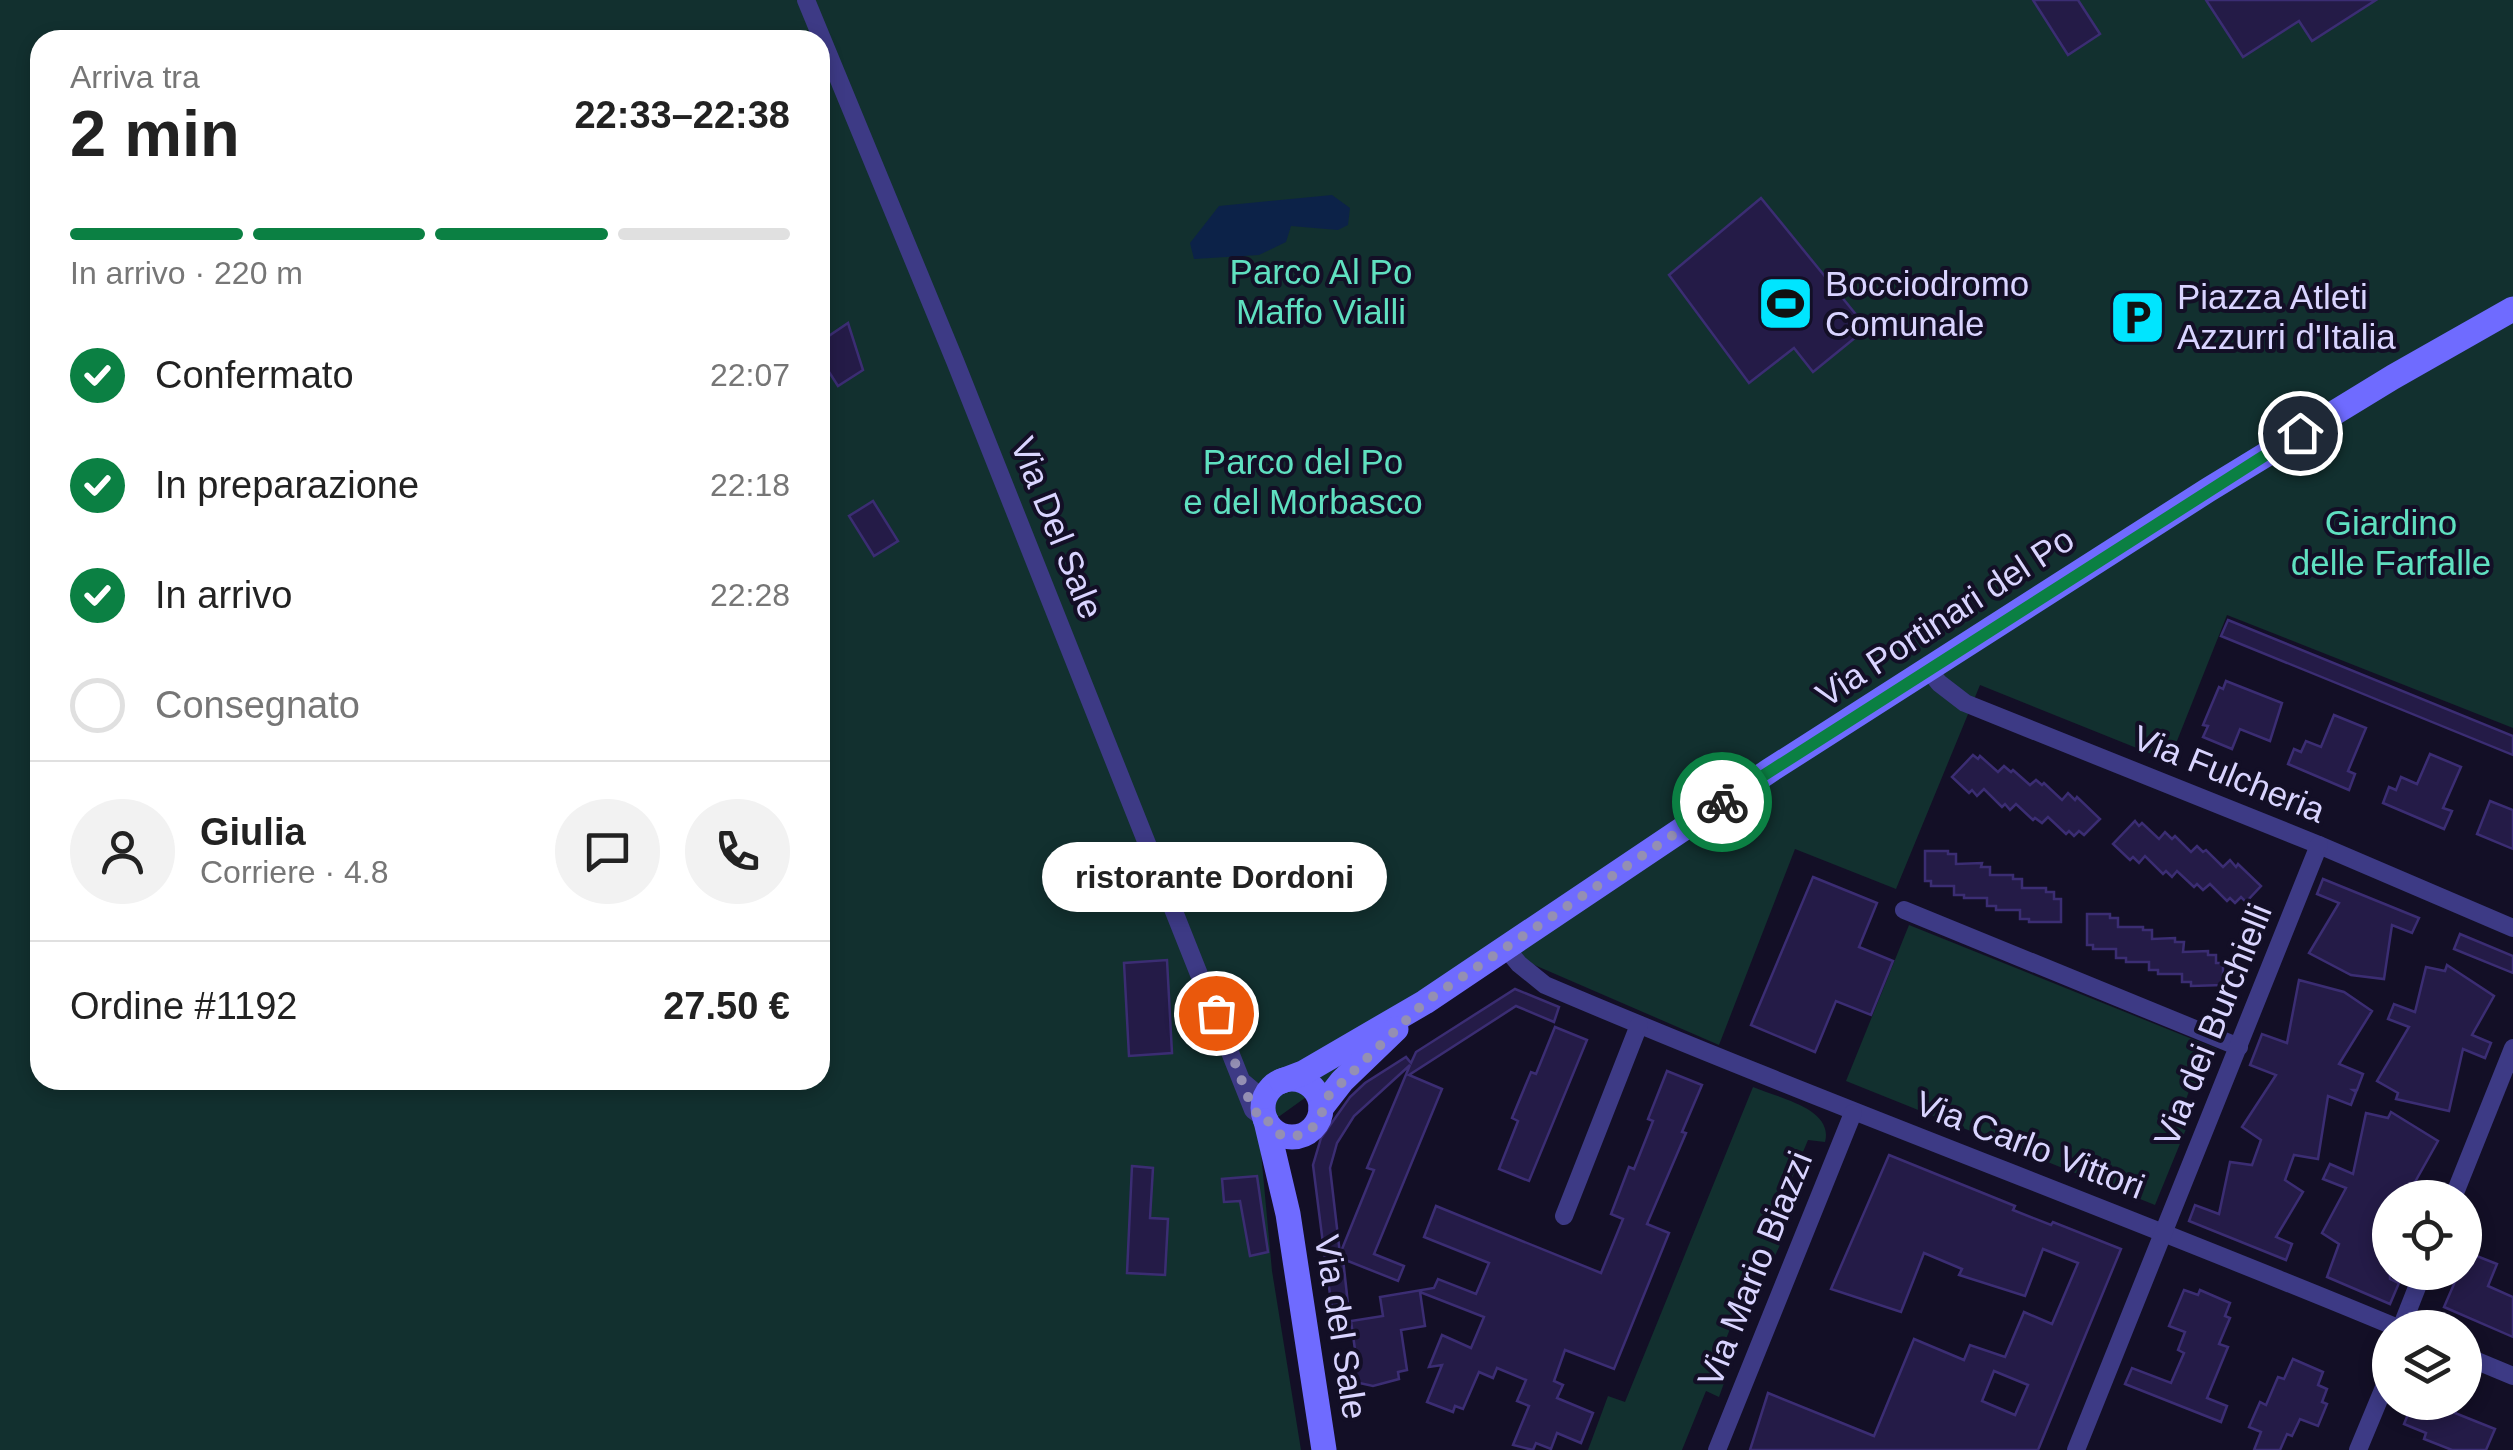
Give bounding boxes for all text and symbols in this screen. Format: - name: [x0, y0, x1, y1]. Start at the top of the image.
- text: Arriva tra: [70, 59, 200, 95]
- text: 22:33–22:38: [574, 94, 790, 136]
- text: 2 min: [70, 97, 240, 170]
- park label: Parco Al Po Maffo Vialli: [1230, 252, 1412, 331]
- text: In arrivo · 220 m: [70, 255, 303, 291]
- place label: Bocciodromo Comunale: [1825, 264, 2029, 343]
- sports icon: Bocciodromo Comunale: [1756, 274, 1816, 334]
- place label: Piazza Atleti Azzurri d'Italia: [2177, 277, 2396, 356]
- parking icon: Piazza Atleti Azzurri d'Italia: [2108, 287, 2168, 347]
- icon: check: [70, 348, 125, 403]
- text: Confermato: [155, 354, 354, 396]
- text: 22:07: [710, 357, 790, 393]
- pin: [2258, 391, 2343, 476]
- icon: home: [2273, 406, 2328, 461]
- street label: Via Del Sale: [1003, 432, 1112, 624]
- park label: Parco del Po e del Morbasco: [1183, 442, 1423, 521]
- icon: check: [70, 458, 125, 513]
- text: In preparazione: [155, 464, 419, 506]
- text: 22:18: [710, 467, 790, 503]
- park label: Giardino delle Farfalle: [2291, 503, 2491, 582]
- street label: Via Portinari del Po: [1809, 519, 2081, 714]
- icon: check: [70, 568, 125, 623]
- text: In arrivo: [155, 574, 292, 616]
- text: 22:28: [710, 577, 790, 613]
- text: Consegnato: [155, 684, 360, 726]
- street label: Via Fulcheria: [2127, 717, 2331, 830]
- courier: [1672, 752, 1772, 852]
- icon: bike: [1695, 775, 1750, 830]
- button: person: [70, 799, 175, 904]
- button: chat: [555, 799, 660, 904]
- button: phone: [685, 799, 790, 904]
- text: Giulia: [200, 811, 306, 853]
- callout: ristorante Dordoni: [1044, 843, 1388, 913]
- text: Corriere · 4.8: [200, 854, 389, 890]
- text: ristorante Dordoni: [1075, 859, 1354, 895]
- street label: Via dei Burchielli: [2146, 898, 2279, 1152]
- pin: [1174, 971, 1259, 1056]
- text: Ordine #1192: [70, 985, 297, 1027]
- text: 27.50 €: [663, 985, 790, 1027]
- icon: bag: [1189, 986, 1244, 1041]
- street label: Via Carlo Vittori: [1910, 1083, 2150, 1206]
- street label: Via Mario Biazzi: [1690, 1145, 1819, 1392]
- map controls: [2372, 1180, 2482, 1420]
- button: locate: [2372, 1180, 2482, 1290]
- street label: Via del Sale: [1308, 1232, 1375, 1422]
- button: layers: [2372, 1310, 2482, 1420]

